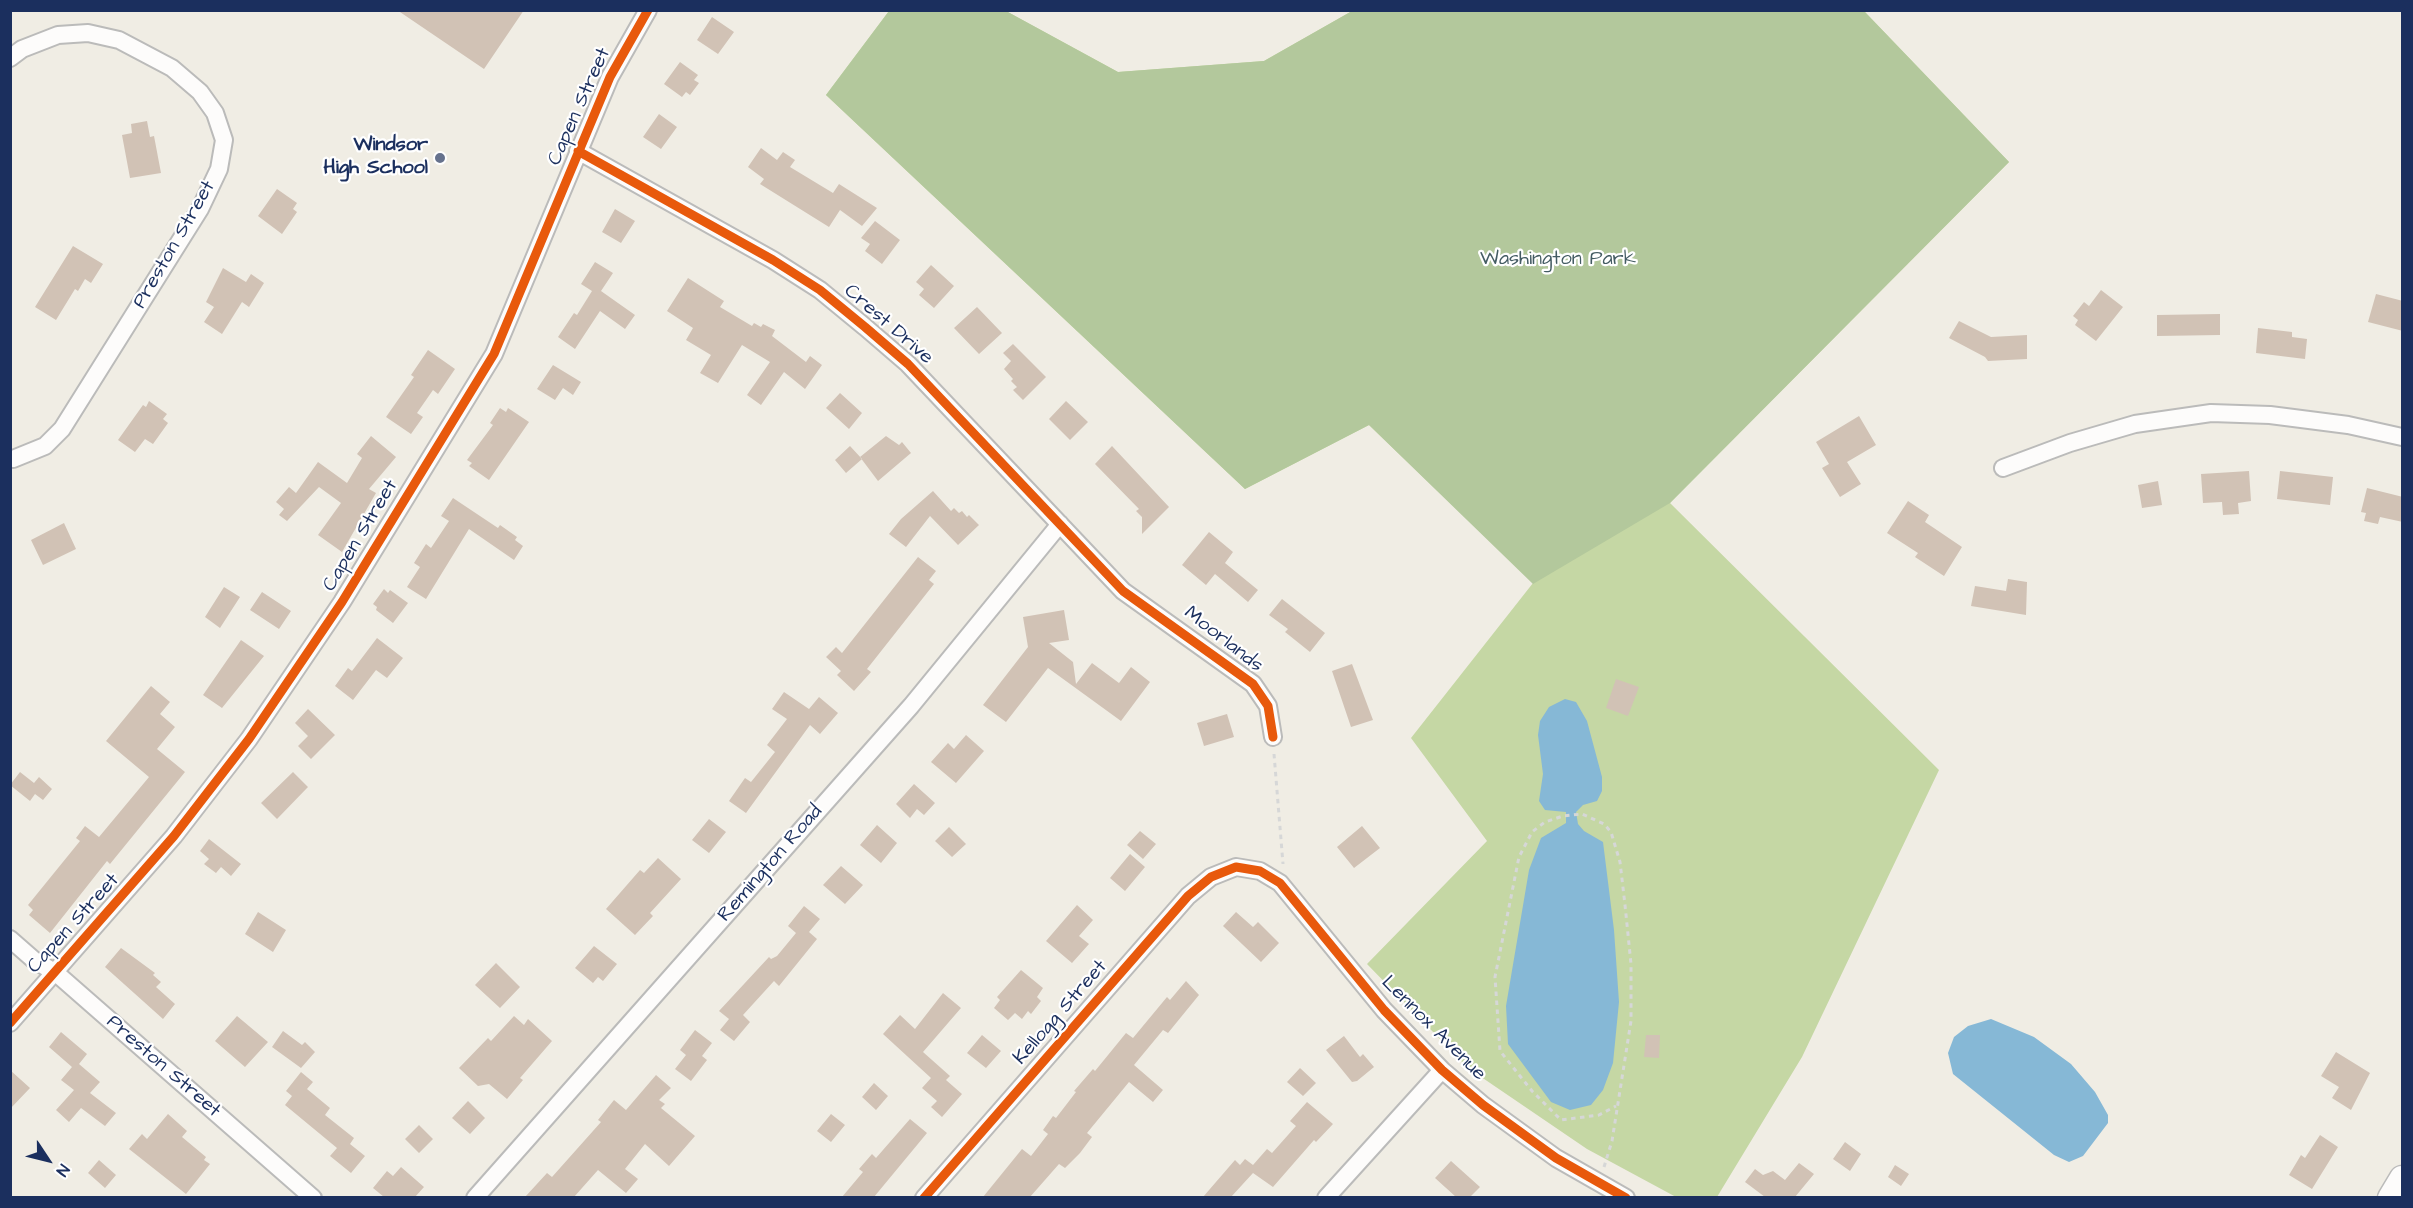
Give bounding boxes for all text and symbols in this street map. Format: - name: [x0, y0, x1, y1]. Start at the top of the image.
- street label: Capen Street: [543, 45, 617, 169]
- place label: Windsor High School: [324, 134, 428, 181]
- marker: Windsor High School: [433, 151, 447, 165]
- street label: Preston Street: [129, 177, 221, 313]
- park label: Washington Park: [1480, 248, 1636, 272]
- street label: Crest Drive: [838, 280, 938, 370]
- street label: Capen Street: [318, 476, 404, 596]
- street label: Moorlands: [1179, 602, 1267, 678]
- street label: Remington Road: [714, 801, 828, 927]
- street label: Capen Street: [23, 869, 125, 979]
- street label: Kellogg Street: [1009, 956, 1113, 1070]
- street label: Lennox Avenue: [1376, 972, 1490, 1086]
- street label: Preston Street: [101, 1011, 225, 1123]
- north arrow: [18, 1130, 78, 1190]
- text: N: [51, 1160, 75, 1181]

